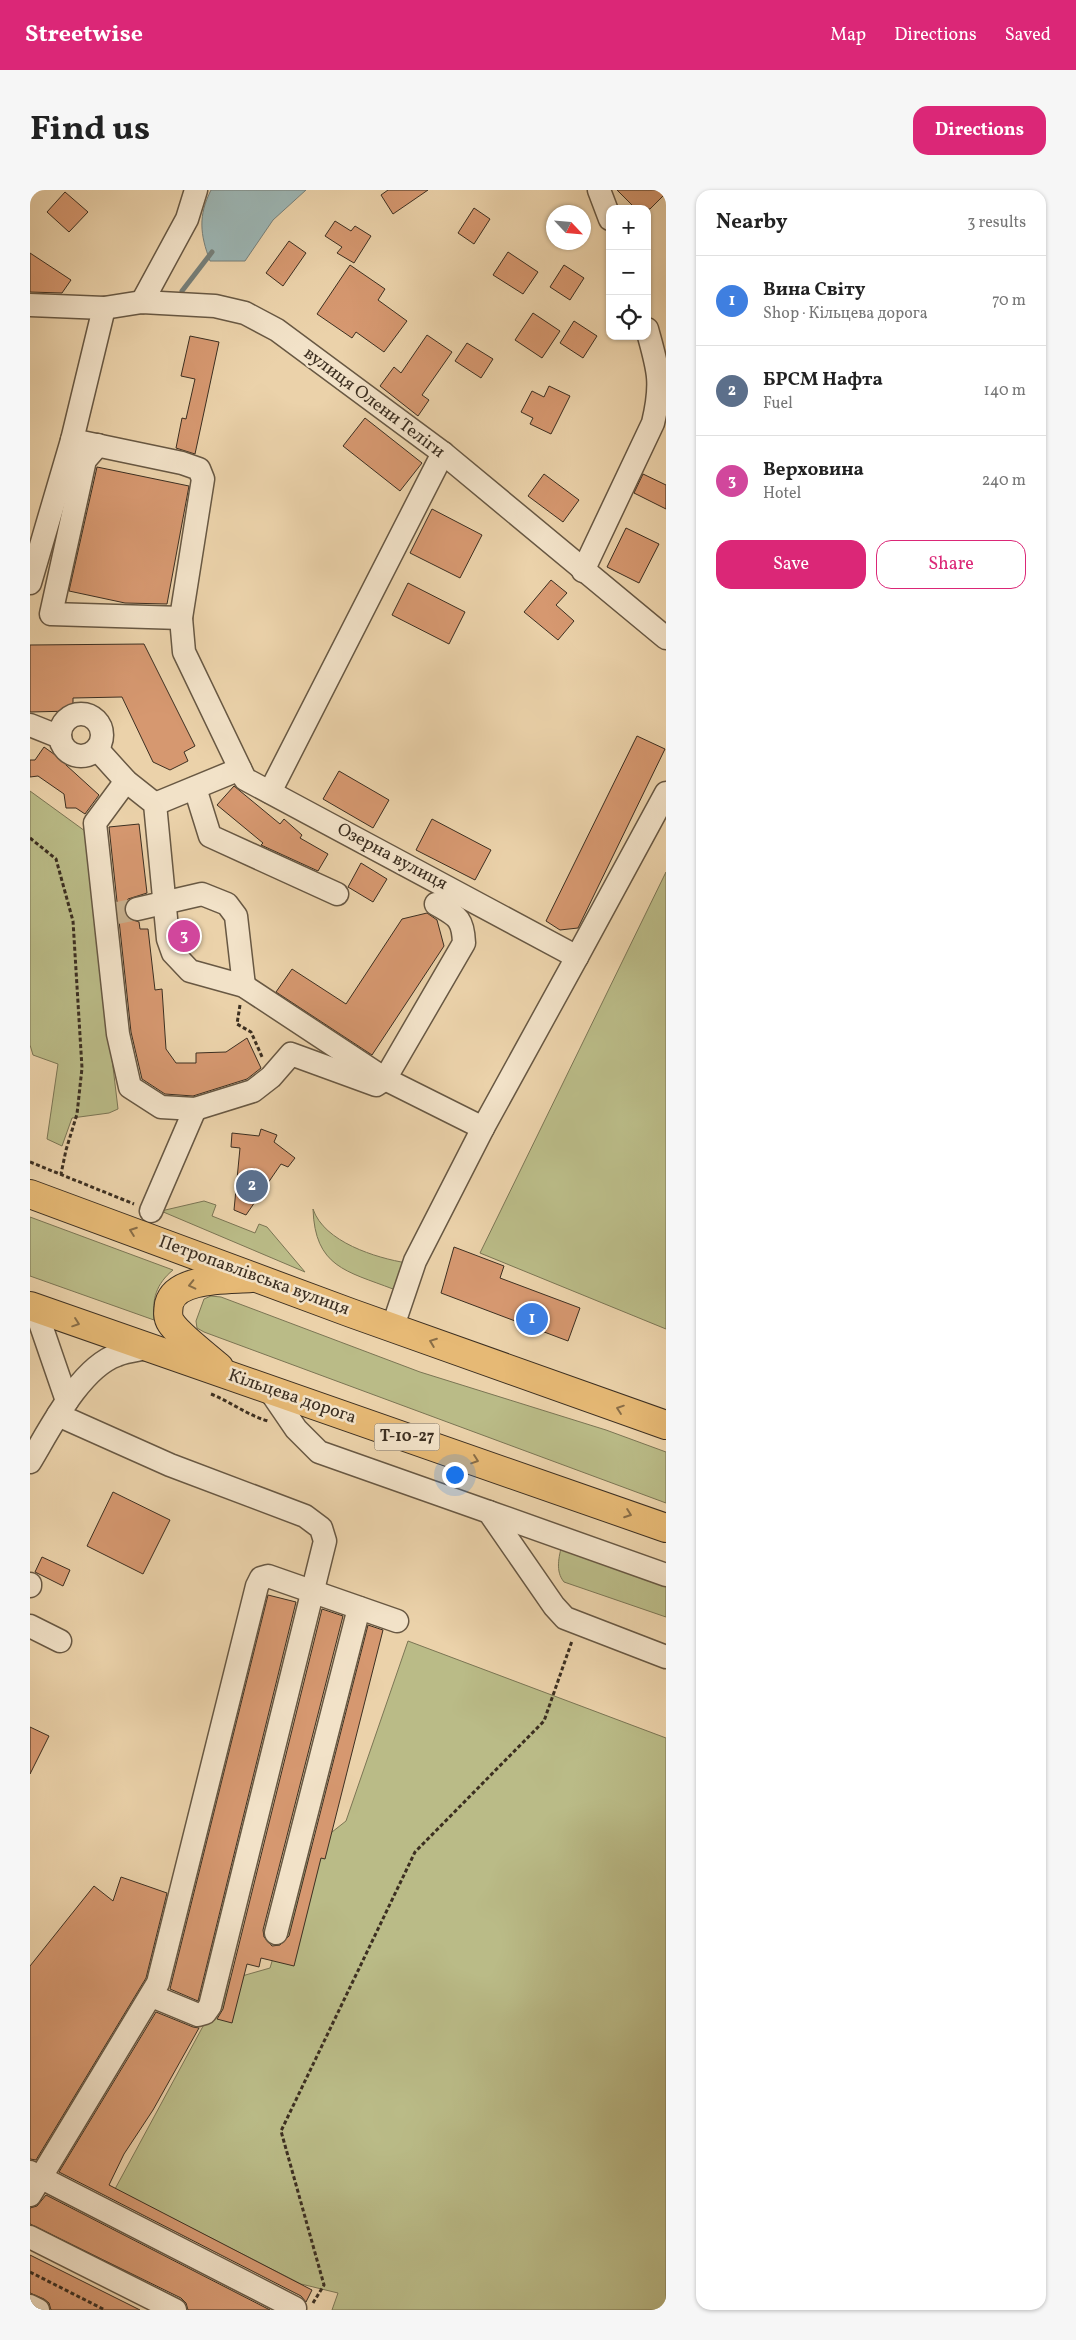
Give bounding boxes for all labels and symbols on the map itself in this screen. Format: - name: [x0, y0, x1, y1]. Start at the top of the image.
- north arrow: [546, 205, 591, 250]
- street label: вулиця Олени Теліги: [298, 342, 450, 464]
- street label: Озерна вулиця: [332, 817, 452, 897]
- pin: 3: [168, 917, 200, 955]
- pin: 2: [236, 1167, 268, 1205]
- one-way arrow: [129, 1227, 137, 1237]
- street label: Петропавлівська вулиця: [155, 1230, 353, 1322]
- one-way arrow: [188, 1279, 196, 1290]
- pin: 1: [516, 1300, 548, 1338]
- one-way arrow: [71, 1317, 80, 1327]
- one-way arrow: [429, 1337, 438, 1348]
- street label: Кільцева дорога: [225, 1363, 359, 1431]
- one-way arrow: [616, 1405, 625, 1415]
- road number: Т-10-27: [374, 1424, 440, 1450]
- one-way arrow: [470, 1455, 478, 1465]
- your location: [442, 1462, 468, 1488]
- one-way arrow: [623, 1509, 632, 1519]

